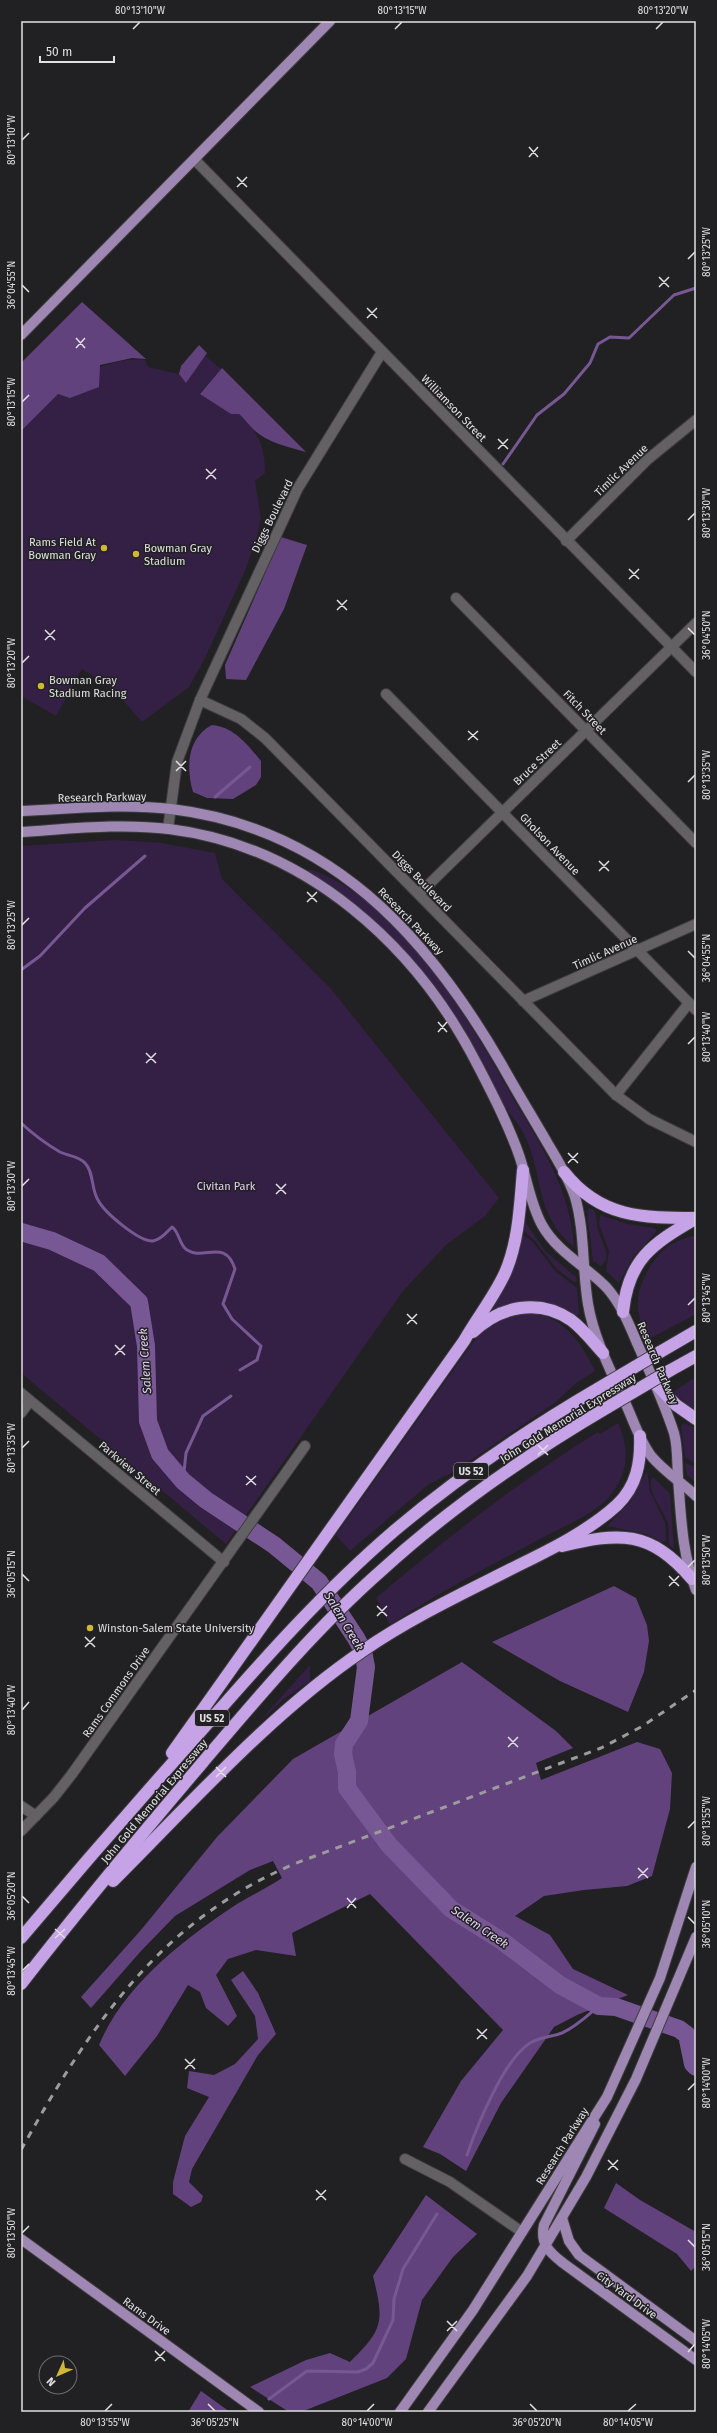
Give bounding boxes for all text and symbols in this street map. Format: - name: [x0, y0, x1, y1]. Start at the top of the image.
- text: 80°13'10"W: [115, 5, 166, 17]
- text: 80°13'15"W: [377, 5, 427, 17]
- text: 80°13'20"W: [638, 5, 689, 17]
- scale bar: [40, 38, 114, 64]
- text: 50 m: [46, 45, 72, 59]
- text: 80°13'10"W: [6, 114, 18, 165]
- text: 80°13'25"W: [701, 226, 713, 277]
- text: 36°04'55"N: [6, 261, 18, 309]
- street label: Williamson Street: [418, 372, 489, 444]
- text: 80°13'15"W: [6, 377, 18, 427]
- street label: Timlic Avenue: [592, 442, 651, 499]
- street label: Diggs Boulevard: [249, 477, 296, 555]
- text: 80°13'30"W: [701, 487, 713, 538]
- place label: Rams Field At Bowman Gray: [28, 536, 97, 562]
- place label: Bowman Gray Stadium: [144, 542, 212, 568]
- marker: Rams Field At Bowman Gray: [99, 543, 109, 553]
- marker: Bowman Gray Stadium: [131, 549, 141, 559]
- text: 36°04'50"N: [701, 610, 713, 660]
- text: 80°13'20"W: [6, 637, 18, 688]
- place label: Bowman Gray Stadium Racing: [49, 674, 127, 700]
- marker: Bowman Gray Stadium Racing: [36, 681, 46, 691]
- street label: Fitch Street: [560, 688, 609, 737]
- street label: Bruce Street: [511, 736, 564, 788]
- text: 80°13'35"W: [701, 749, 713, 800]
- street label: Research Parkway: [58, 790, 147, 805]
- street label: Gholson Avenue: [517, 811, 582, 878]
- street label: Diggs Boulevard: [389, 848, 454, 915]
- street label: Research Parkway: [375, 885, 447, 958]
- text: 80°13'25"W: [6, 899, 18, 950]
- street label: Timlic Avenue: [571, 932, 639, 972]
- text: 36°04'55"N: [701, 934, 713, 982]
- text: 80°13'40"W: [701, 1011, 713, 1062]
- text: 80°13'30"W: [6, 1160, 18, 1211]
- park label: Civitan Park: [197, 1180, 256, 1193]
- text: 80°13'45"W: [701, 1272, 713, 1323]
- street label: Research Parkway: [634, 1320, 681, 1407]
- water label: Salem Creek: [136, 1327, 154, 1395]
- street label: John Gold Memorial Expressway: [498, 1371, 639, 1466]
- text: 80°13'35"W: [6, 1422, 18, 1473]
- street label: Parkview Street: [96, 1439, 163, 1498]
- road number: US 52: [454, 1463, 488, 1479]
- text: 80°13'50"W: [701, 1534, 713, 1585]
- text: 36°05'15"N: [6, 1550, 18, 1598]
- water label: Salem Creek: [321, 1588, 367, 1653]
- place label: Winston-Salem State University: [98, 1622, 255, 1635]
- marker: Winston-Salem State University: [85, 1623, 95, 1633]
- street label: Rams Commons Drive: [80, 1644, 153, 1740]
- text: 80°13'40"W: [6, 1684, 18, 1735]
- road number: US 52: [195, 1710, 229, 1726]
- street label: John Gold Memorial Expressway: [99, 1736, 211, 1866]
- text: 80°13'55"W: [701, 1795, 713, 1846]
- text: 36°05'20"N: [6, 1871, 18, 1921]
- text: 36°05'10"N: [701, 1900, 713, 1948]
- water label: Salem Creek: [448, 1902, 512, 1951]
- text: 80°13'45"W: [6, 1945, 18, 1996]
- text: 80°14'00"W: [701, 2057, 713, 2108]
- street label: Research Parkway: [533, 2105, 592, 2187]
- text: 80°13'50"W: [6, 2207, 18, 2258]
- text: 36°05'15"N: [701, 2223, 713, 2271]
- street label: City Yard Drive: [594, 2269, 660, 2322]
- street label: Rams Drive: [120, 2295, 173, 2338]
- text: 80°14'05"W: [701, 2318, 713, 2369]
- north arrow: [38, 2355, 78, 2395]
- text: N: [44, 2375, 58, 2389]
- text: 80°13'55"W: [80, 2417, 131, 2429]
- text: 36°05'25"N: [191, 2417, 239, 2429]
- text: 80°14'00"W: [342, 2417, 393, 2429]
- text: 36°05'20"N: [512, 2417, 562, 2429]
- text: 80°14'05"W: [603, 2417, 654, 2429]

